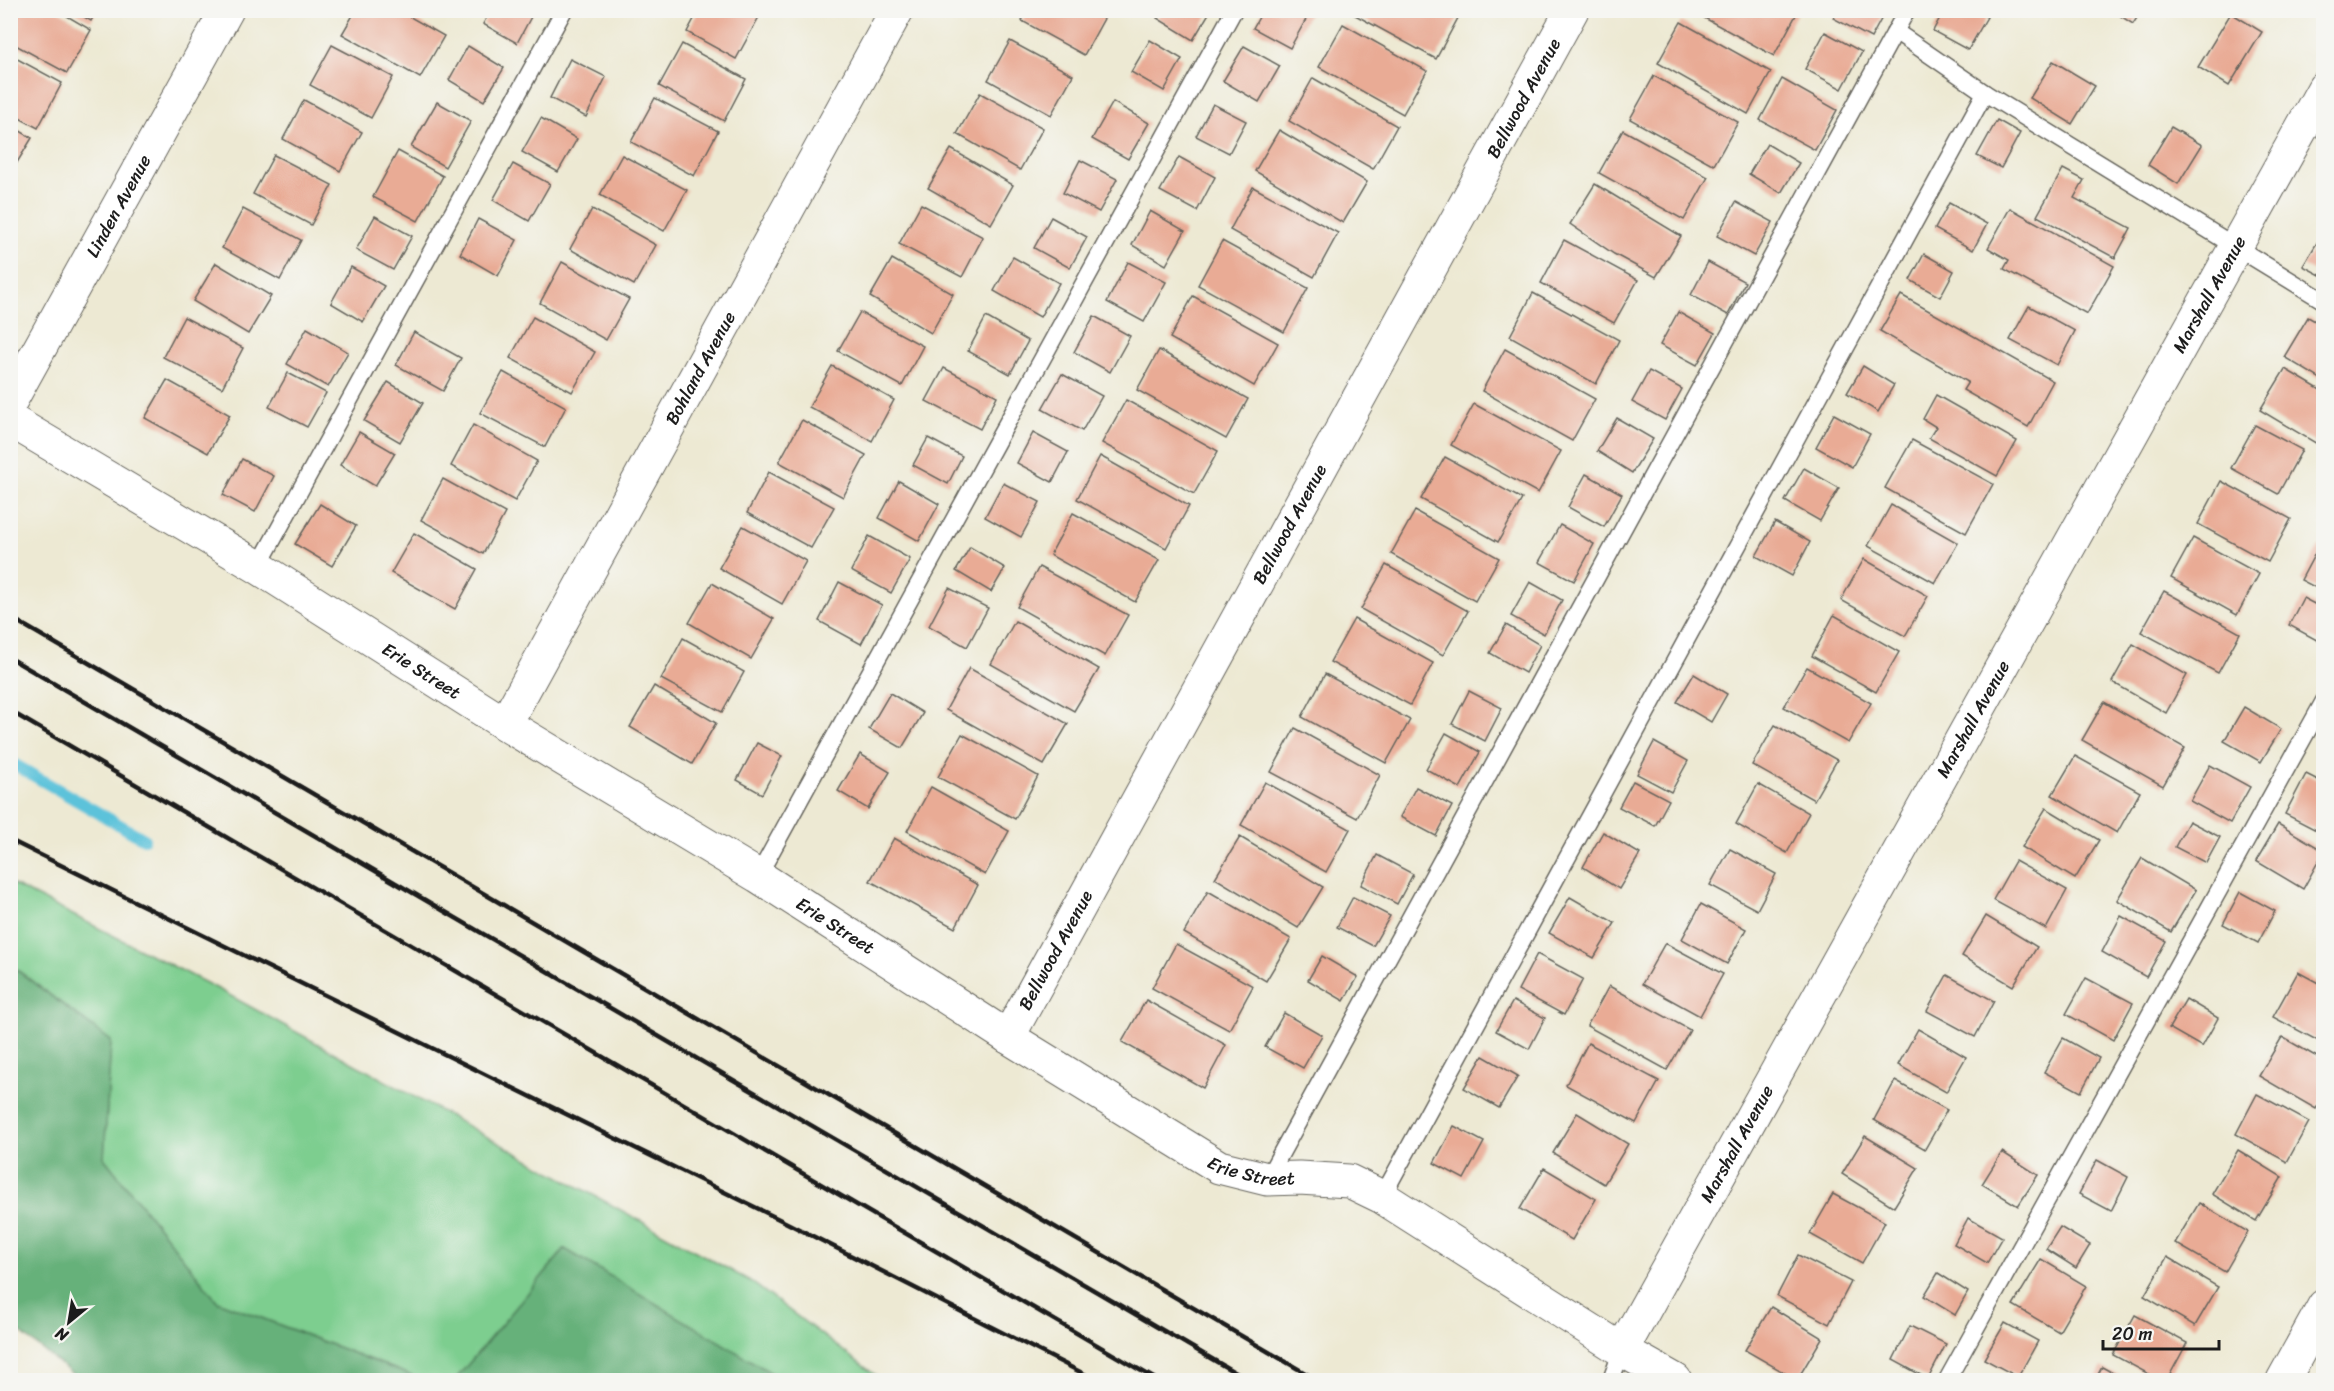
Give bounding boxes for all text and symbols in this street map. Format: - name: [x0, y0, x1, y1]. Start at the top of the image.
- street label: Bellwood Avenue: [1477, 32, 1570, 164]
- street label: Linden Avenue: [77, 149, 160, 264]
- street label: Marshall Avenue: [2164, 230, 2255, 359]
- street label: Bohland Avenue: [656, 305, 745, 431]
- street label: Bellwood Avenue: [1244, 458, 1336, 590]
- street label: Erie Street: [375, 634, 468, 708]
- street label: Marshall Avenue: [1927, 654, 2019, 784]
- street label: Bellwood Avenue: [1010, 884, 1102, 1016]
- street label: Erie Street: [789, 888, 881, 963]
- street label: Marshall Avenue: [1691, 1079, 1782, 1209]
- street label: Erie Street: [1201, 1147, 1295, 1195]
- north arrow: [39, 1292, 99, 1352]
- scale bar: [2103, 1313, 2218, 1351]
- text: 20 m: [2112, 1318, 2152, 1350]
- text: N: [49, 1319, 75, 1350]

